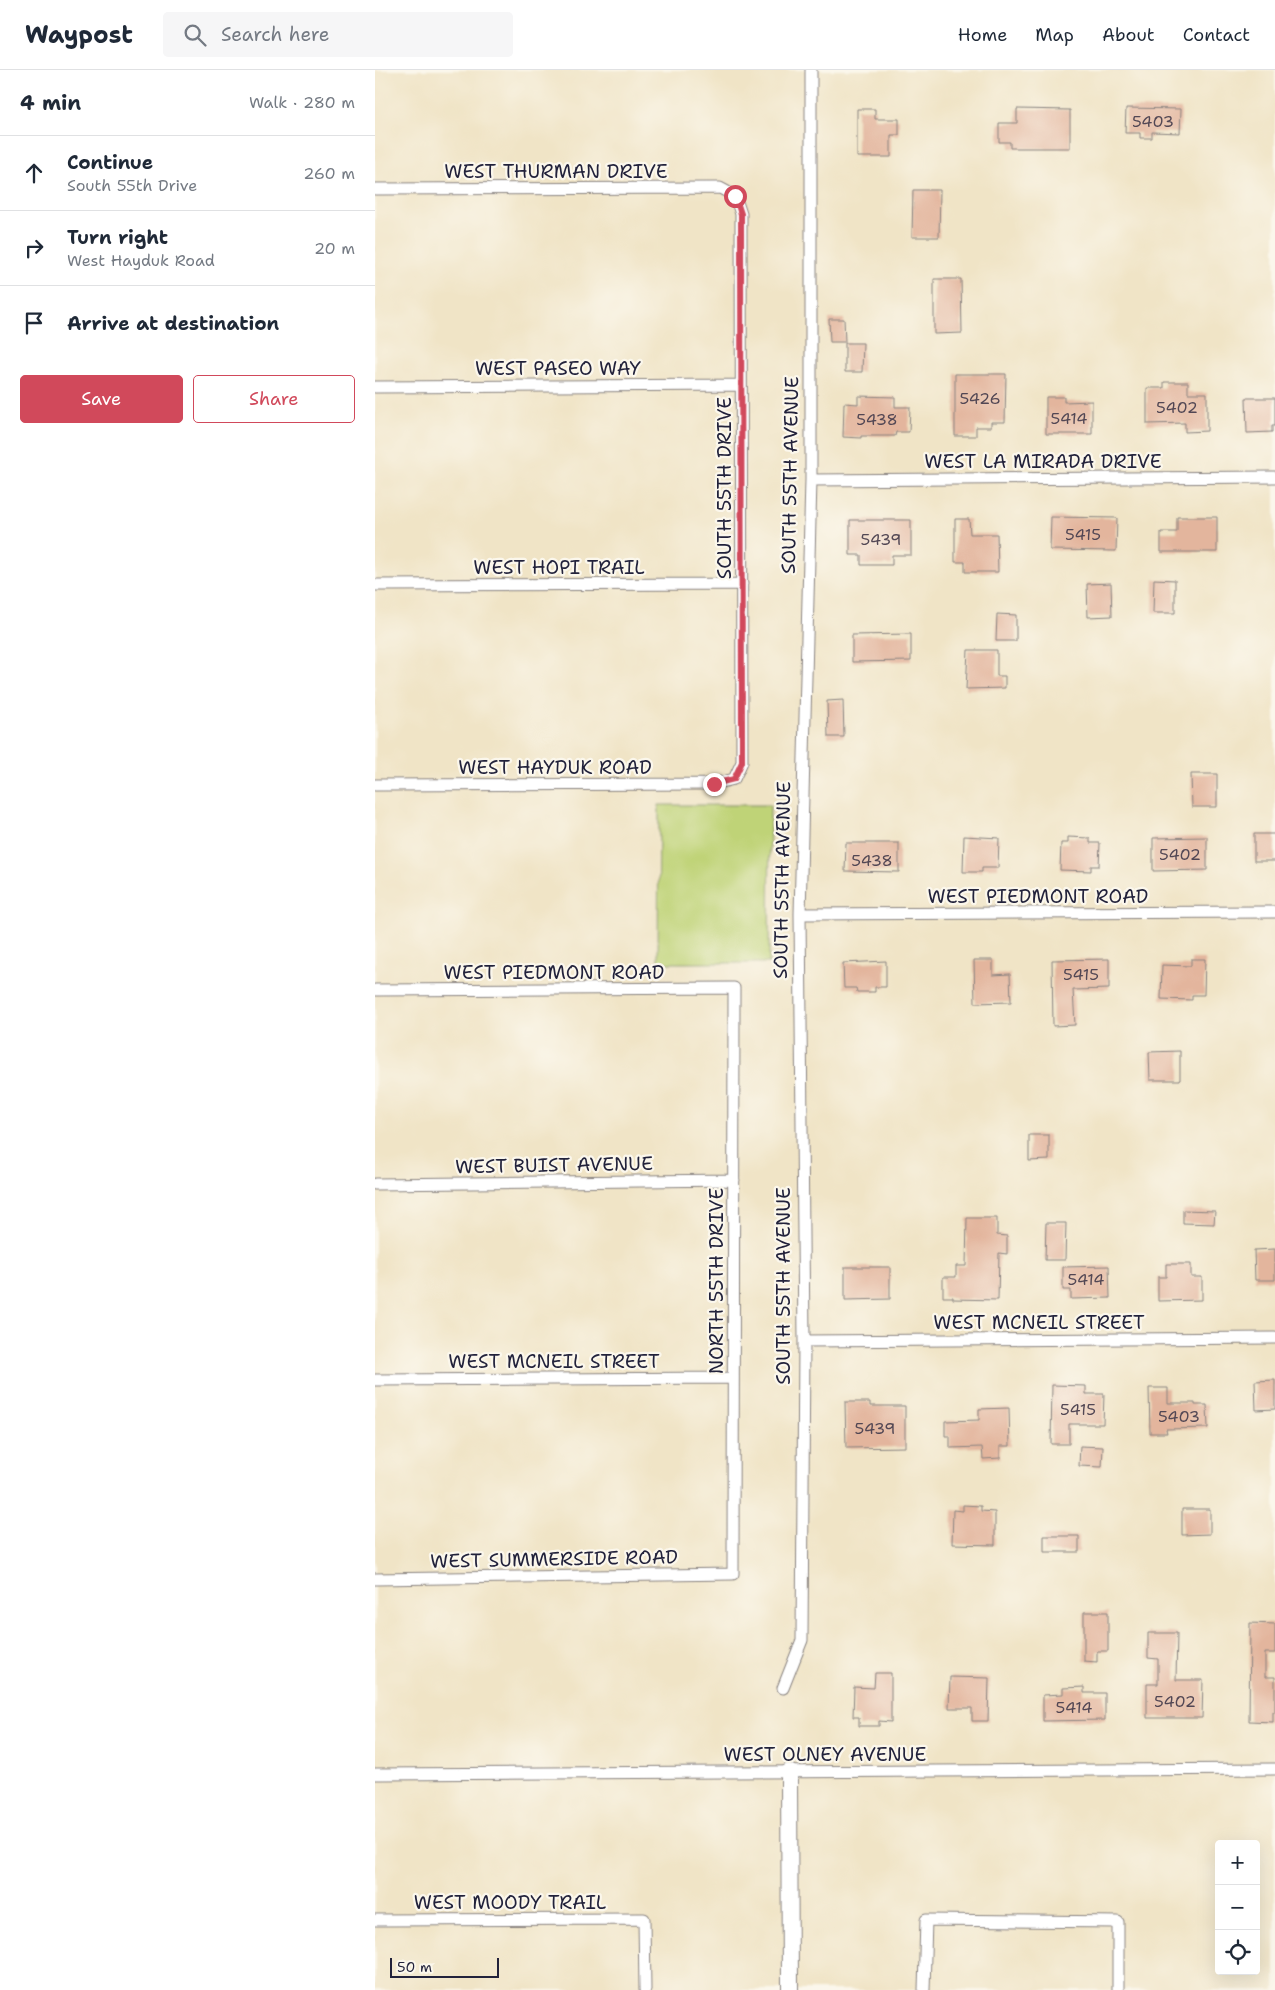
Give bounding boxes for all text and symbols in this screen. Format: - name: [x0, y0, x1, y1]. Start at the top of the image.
- search box: [163, 12, 513, 57]
- text: Waypost: [25, 19, 133, 51]
- icon: search: [181, 21, 209, 49]
- text: Search here: [221, 22, 329, 47]
- text: Home: [958, 23, 1007, 47]
- text: Map: [1035, 23, 1074, 47]
- text: About: [1102, 23, 1155, 47]
- text: Contact: [1183, 23, 1250, 47]
- text: 4 min: [20, 89, 81, 117]
- text: Walk · 280 m: [249, 92, 355, 113]
- house number: 5403: [1132, 111, 1174, 132]
- text: Continue: [67, 150, 153, 175]
- icon: ahead: [20, 159, 48, 187]
- street label: WEST THURMAN DRIVE: [444, 159, 668, 184]
- text: 260 m: [303, 163, 355, 184]
- text: South 55th Drive: [67, 175, 197, 196]
- route start: [724, 185, 747, 208]
- text: Turn right: [67, 225, 168, 250]
- icon: right: [20, 234, 48, 262]
- text: 20 m: [314, 238, 355, 259]
- text: West Hayduk Road: [67, 250, 215, 271]
- icon: arrive: [20, 309, 48, 337]
- text: Arrive at destination: [67, 311, 279, 336]
- street label: WEST PASEO WAY: [475, 356, 642, 381]
- button: Save: [20, 375, 183, 423]
- button: Share: [193, 375, 355, 423]
- street label: SOUTH 55TH AVENUE: [776, 376, 804, 574]
- house number: 5426: [959, 388, 1001, 409]
- street label: SOUTH 55TH DRIVE: [712, 397, 737, 579]
- house number: 5402: [1156, 397, 1198, 418]
- house number: 5414: [1050, 408, 1088, 429]
- house number: 5438: [856, 409, 898, 430]
- street label: WEST LA MIRADA DRIVE: [924, 449, 1162, 474]
- house number: 5415: [1065, 524, 1101, 545]
- house number: 5439: [860, 529, 902, 550]
- street label: WEST HOPI TRAIL: [473, 555, 645, 580]
- street label: WEST HAYDUK ROAD: [458, 755, 652, 780]
- route end: [703, 773, 726, 796]
- street label: SOUTH 55TH AVENUE: [768, 781, 796, 979]
- house number: 5402: [1159, 844, 1201, 865]
- house number: 5438: [851, 850, 893, 871]
- street label: WEST PIEDMONT ROAD: [928, 884, 1148, 909]
- street label: WEST PIEDMONT ROAD: [444, 960, 664, 985]
- house number: 5415: [1063, 964, 1099, 985]
- street label: WEST BUIST AVENUE: [455, 1151, 653, 1179]
- street label: SOUTH 55TH AVENUE: [771, 1187, 796, 1385]
- street label: NORTH 55TH DRIVE: [704, 1188, 729, 1374]
- house number: 5414: [1067, 1269, 1105, 1290]
- street label: WEST MCNEIL STREET: [933, 1310, 1145, 1335]
- street label: WEST MCNEIL STREET: [448, 1349, 660, 1374]
- house number: 5415: [1060, 1399, 1096, 1420]
- house number: 5403: [1158, 1406, 1200, 1427]
- house number: 5439: [854, 1418, 896, 1439]
- street label: WEST SUMMERSIDE ROAD: [430, 1544, 678, 1574]
- house number: 5402: [1154, 1691, 1196, 1712]
- house number: 5414: [1055, 1697, 1093, 1718]
- street label: WEST OLNEY AVENUE: [724, 1742, 927, 1767]
- map controls: [1215, 1840, 1260, 1975]
- button: +: [1215, 1840, 1260, 1885]
- button: −: [1215, 1885, 1260, 1930]
- street label: WEST MOODY TRAIL: [414, 1890, 606, 1915]
- button: locate: [1215, 1930, 1260, 1975]
- scale bar: [390, 1955, 499, 1978]
- text: 50 m: [397, 1958, 432, 1976]

